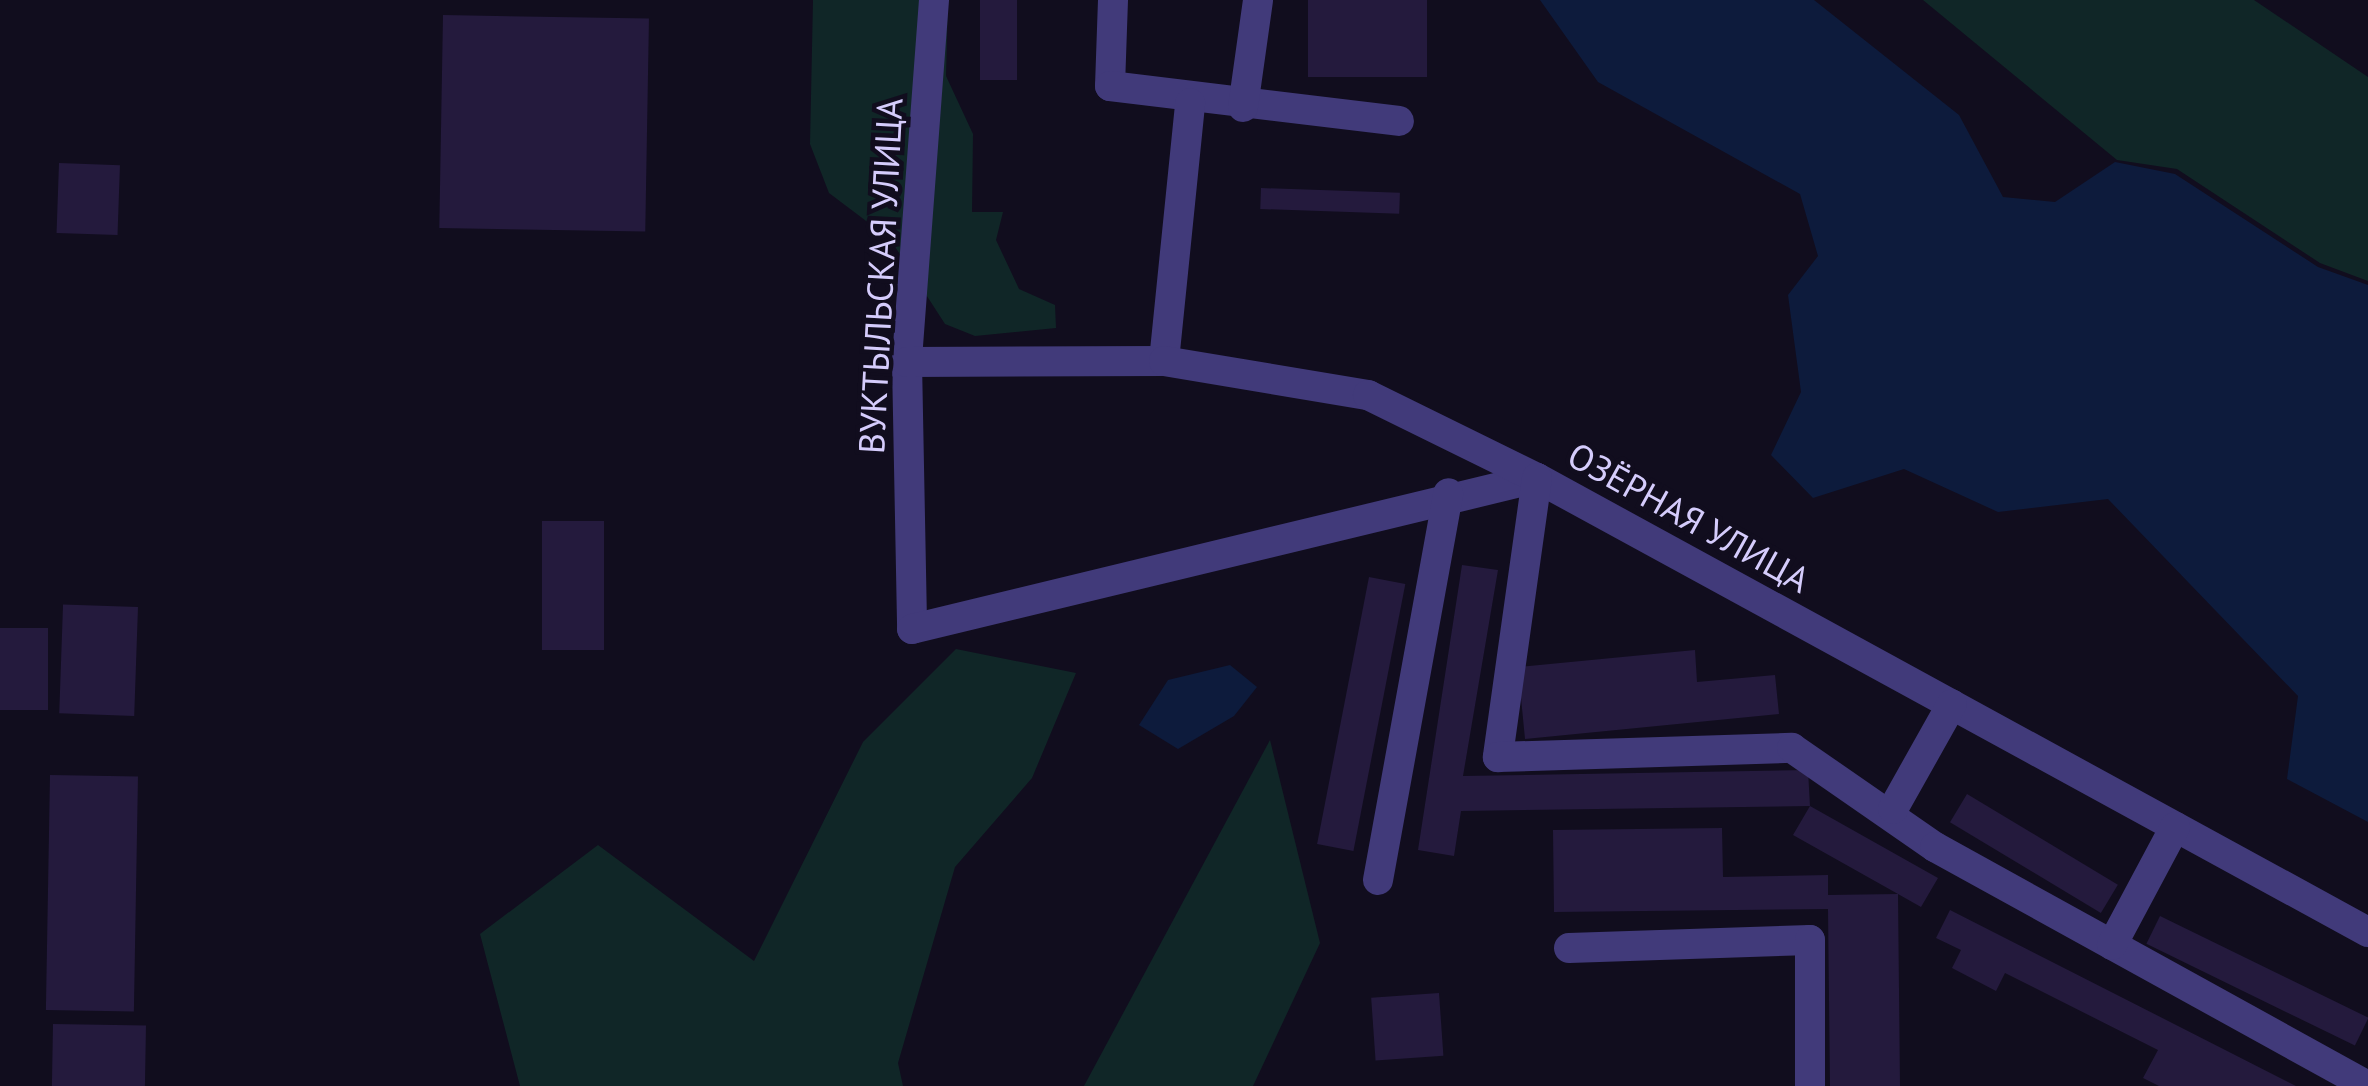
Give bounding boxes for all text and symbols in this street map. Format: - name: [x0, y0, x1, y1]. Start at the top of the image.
- street label: ВУКТЫЛЬСКАЯ УЛИЦА: [849, 96, 911, 456]
- street label: ОЗЁРНАЯ УЛИЦА: [1560, 433, 1818, 601]

